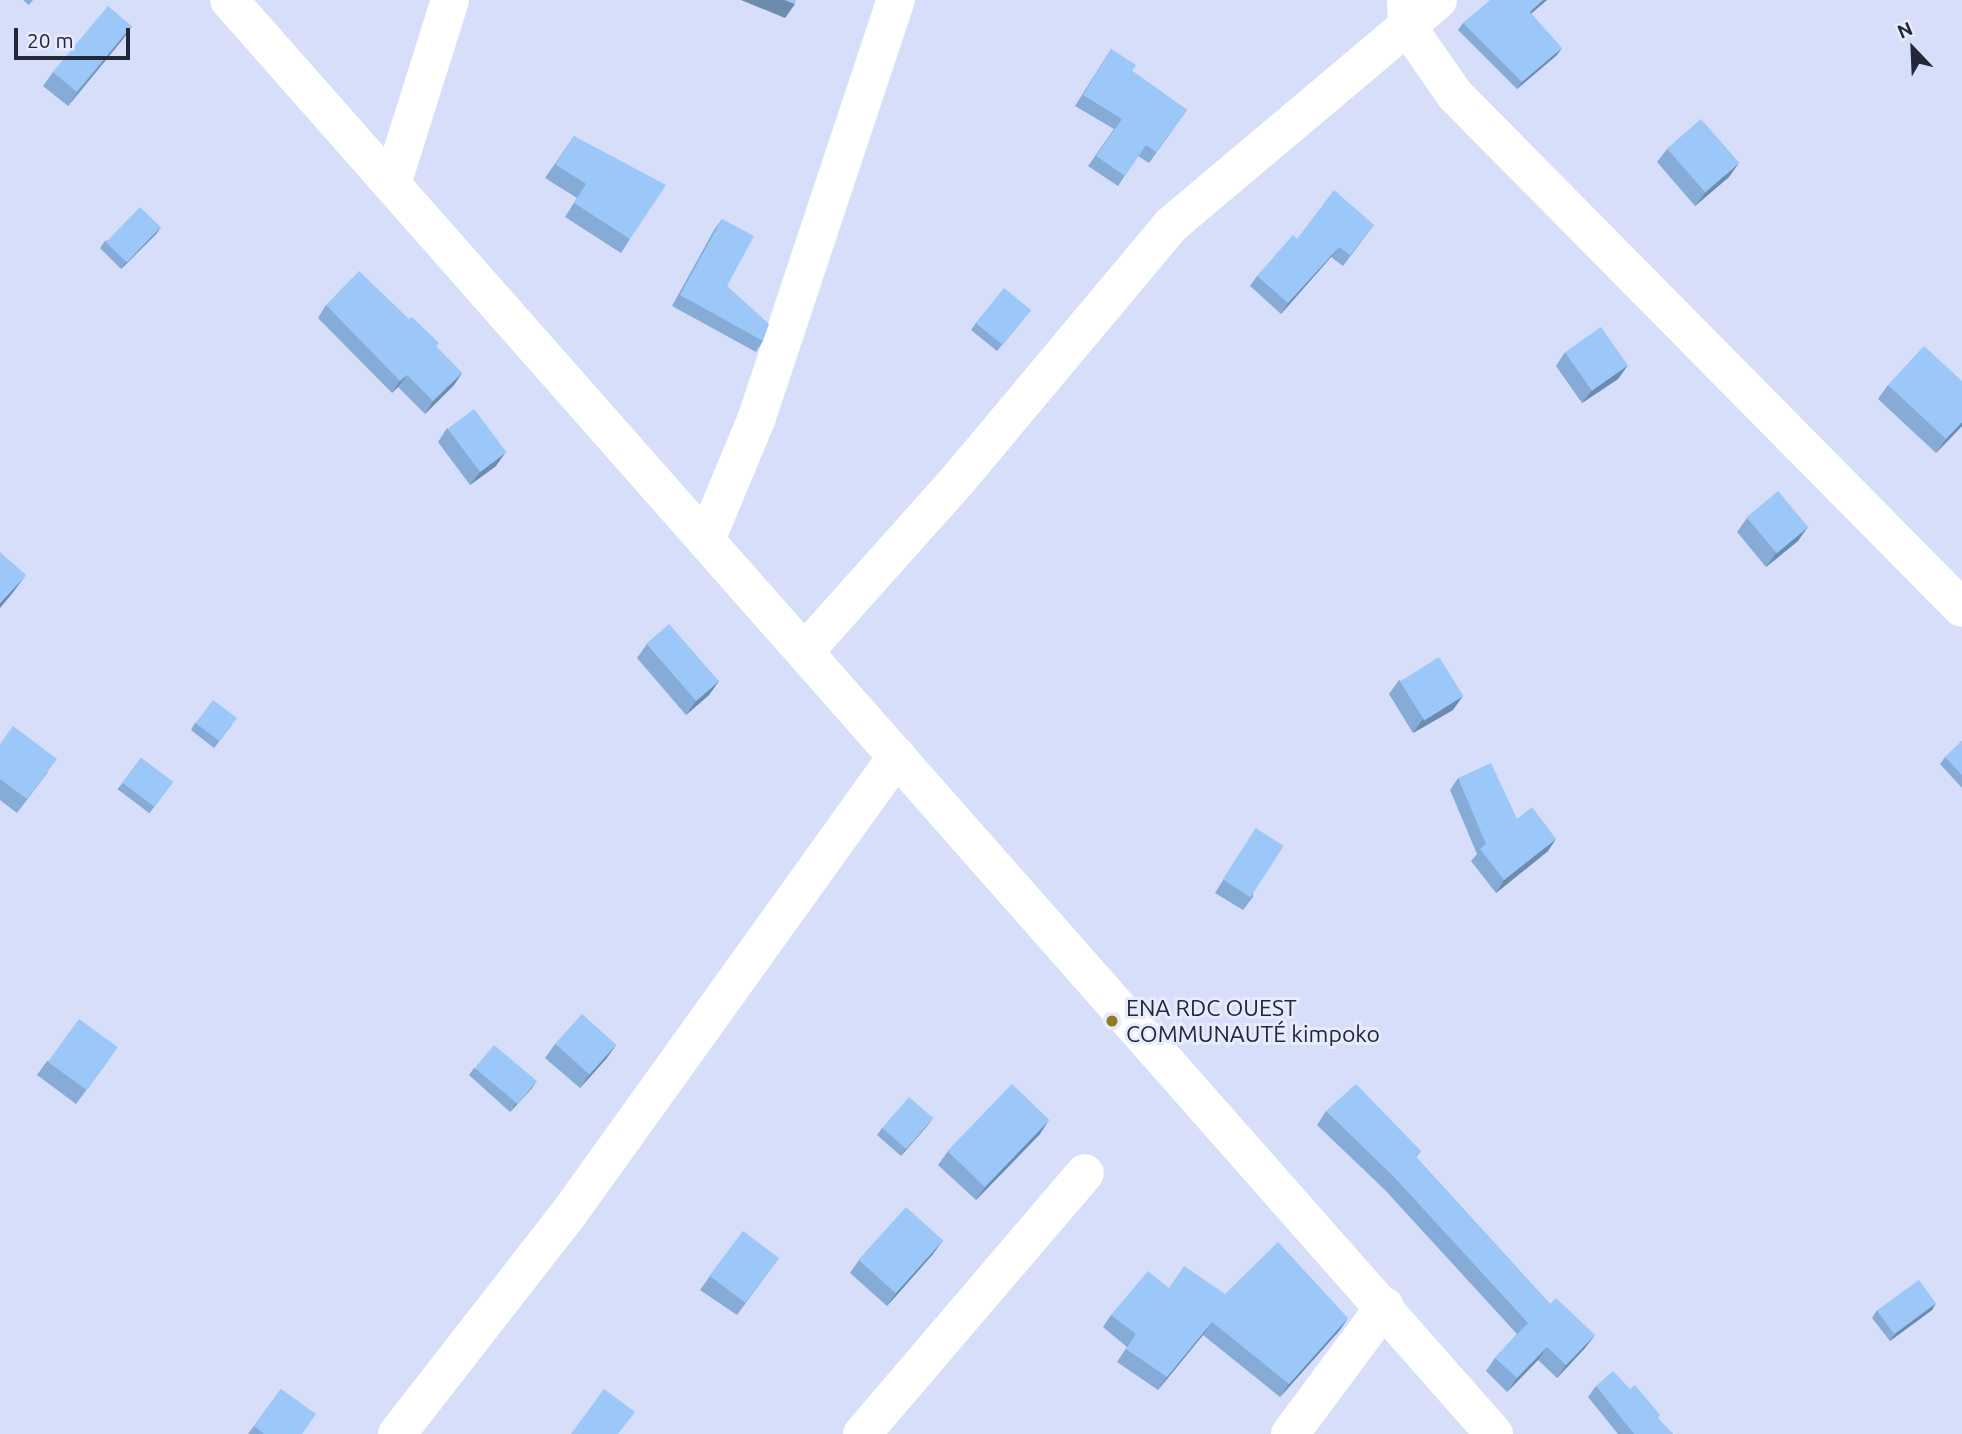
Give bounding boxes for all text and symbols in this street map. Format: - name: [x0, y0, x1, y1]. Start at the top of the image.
- scale bar: [18, 14, 133, 58]
- north arrow: [1878, 14, 1948, 84]
- text: N: [1894, 17, 1916, 43]
- text: 20 m: [27, 28, 74, 52]
- place label: ENA RDC OUEST COMMUNAUTÉ kimpoko: [1126, 994, 1380, 1048]
- marker: ENA RDC OUEST COMMUNAUTÉ kimpoko: [1104, 1013, 1120, 1029]

